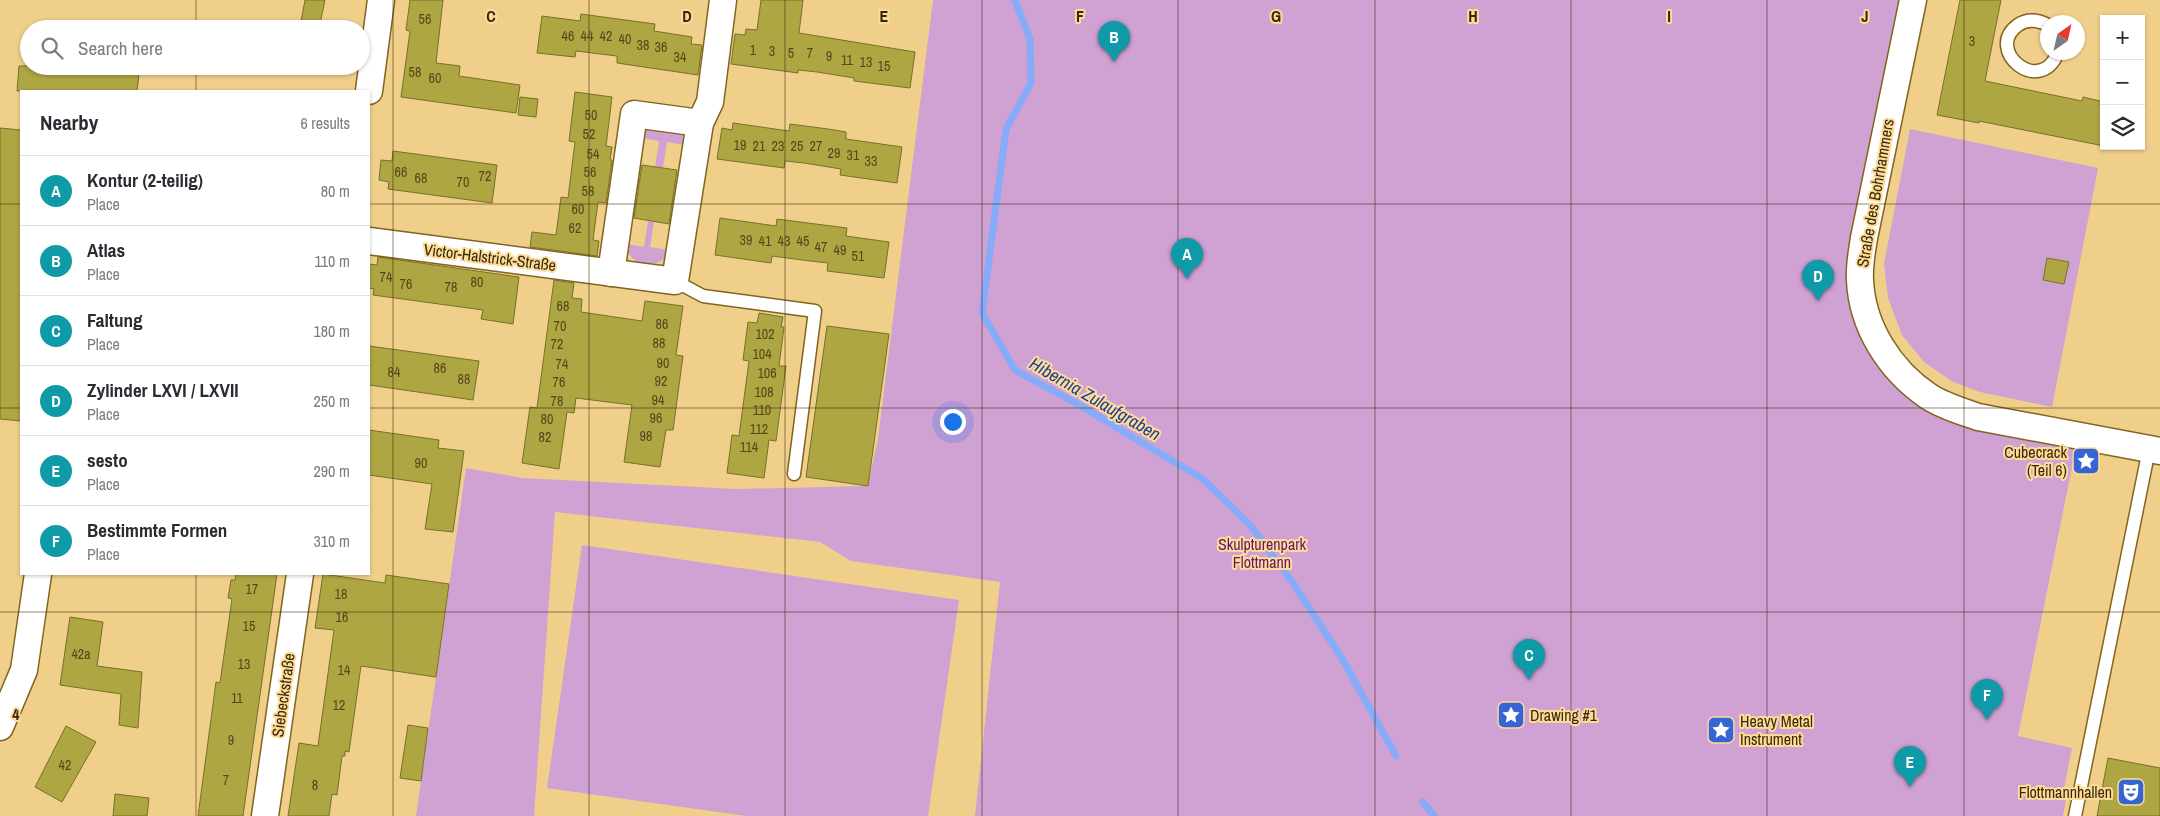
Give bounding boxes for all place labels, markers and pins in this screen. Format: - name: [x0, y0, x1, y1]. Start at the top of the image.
- pin: B: [1098, 21, 1130, 62]
- pin: A: [1171, 238, 1203, 279]
- pin: D: [1802, 260, 1834, 301]
- place label: Cubecrack (Teil 6): [2004, 441, 2067, 481]
- place icon: Cubecrack (Teil 6): [2071, 446, 2101, 476]
- pin: C: [1513, 639, 1545, 680]
- pin: F: [1971, 679, 2003, 720]
- place icon: Drawing #1: [1496, 700, 1526, 730]
- place label: Drawing #1: [1530, 704, 1598, 726]
- place label: Heavy Metal Instrument: [1740, 710, 1813, 750]
- place icon: Heavy Metal Instrument: [1706, 715, 1736, 745]
- pin: E: [1894, 746, 1926, 787]
- theatre icon: Flottmannhallen: [2116, 777, 2146, 807]
- place label: Flottmannhallen: [2019, 781, 2112, 803]

